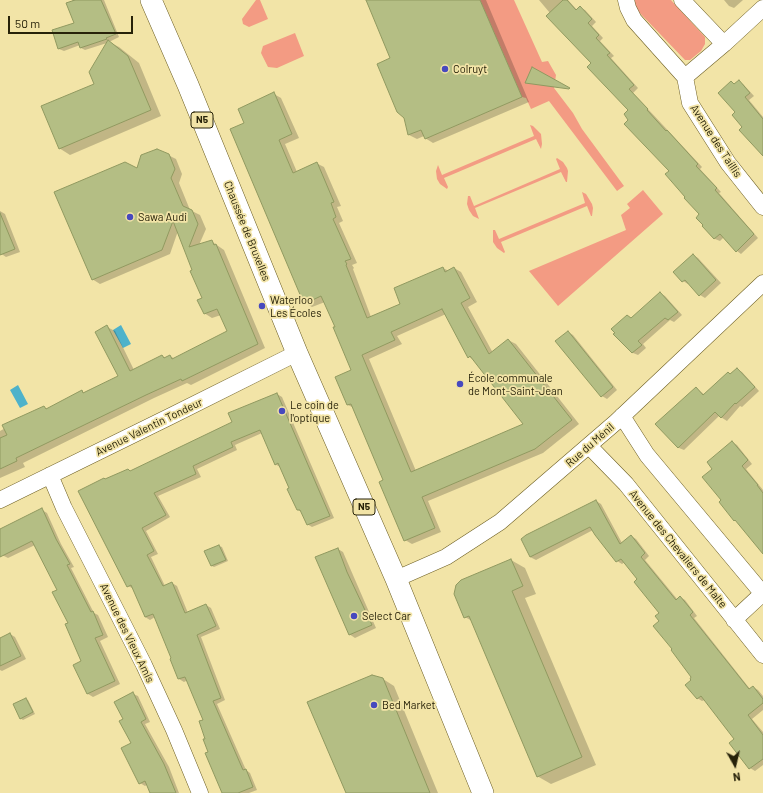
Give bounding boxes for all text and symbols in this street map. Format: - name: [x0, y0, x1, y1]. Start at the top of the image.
- scale bar: [10, 8, 135, 34]
- text: 50 m: [15, 16, 40, 30]
- place label: Colruyt: [453, 62, 487, 76]
- marker: Colruyt: [440, 64, 450, 74]
- street label: Avenue des Taillis: [688, 102, 744, 180]
- road number: N5: [191, 112, 213, 128]
- street label: Chaussée de Bruxelles: [221, 179, 273, 283]
- place label: Sawa Audi: [138, 210, 187, 224]
- marker: Sawa Audi: [125, 212, 135, 222]
- place label: Waterloo Les Écoles: [270, 293, 321, 319]
- marker: Waterloo Les Écoles: [257, 301, 267, 311]
- place label: École communale de Mont-Saint-Jean: [468, 371, 563, 397]
- marker: École communale de Mont-Saint-Jean: [455, 379, 465, 389]
- street label: Avenue Valentin Tondeur: [93, 395, 205, 459]
- place label: Le coin de l'optique: [290, 398, 339, 424]
- marker: Le coin de l'optique: [277, 406, 287, 416]
- street label: Rue du Ménil: [563, 420, 617, 470]
- street label: Avenue des Chevaliers de Malte: [626, 487, 730, 611]
- road number: N5: [353, 499, 375, 515]
- street label: Avenue des Vieux Amis: [97, 581, 157, 685]
- place label: Select Car: [362, 609, 411, 623]
- marker: Select Car: [349, 611, 359, 621]
- place label: Bed Market: [382, 698, 436, 712]
- marker: Bed Market: [369, 700, 379, 710]
- north arrow: [715, 745, 755, 785]
- text: N: [732, 770, 741, 784]

